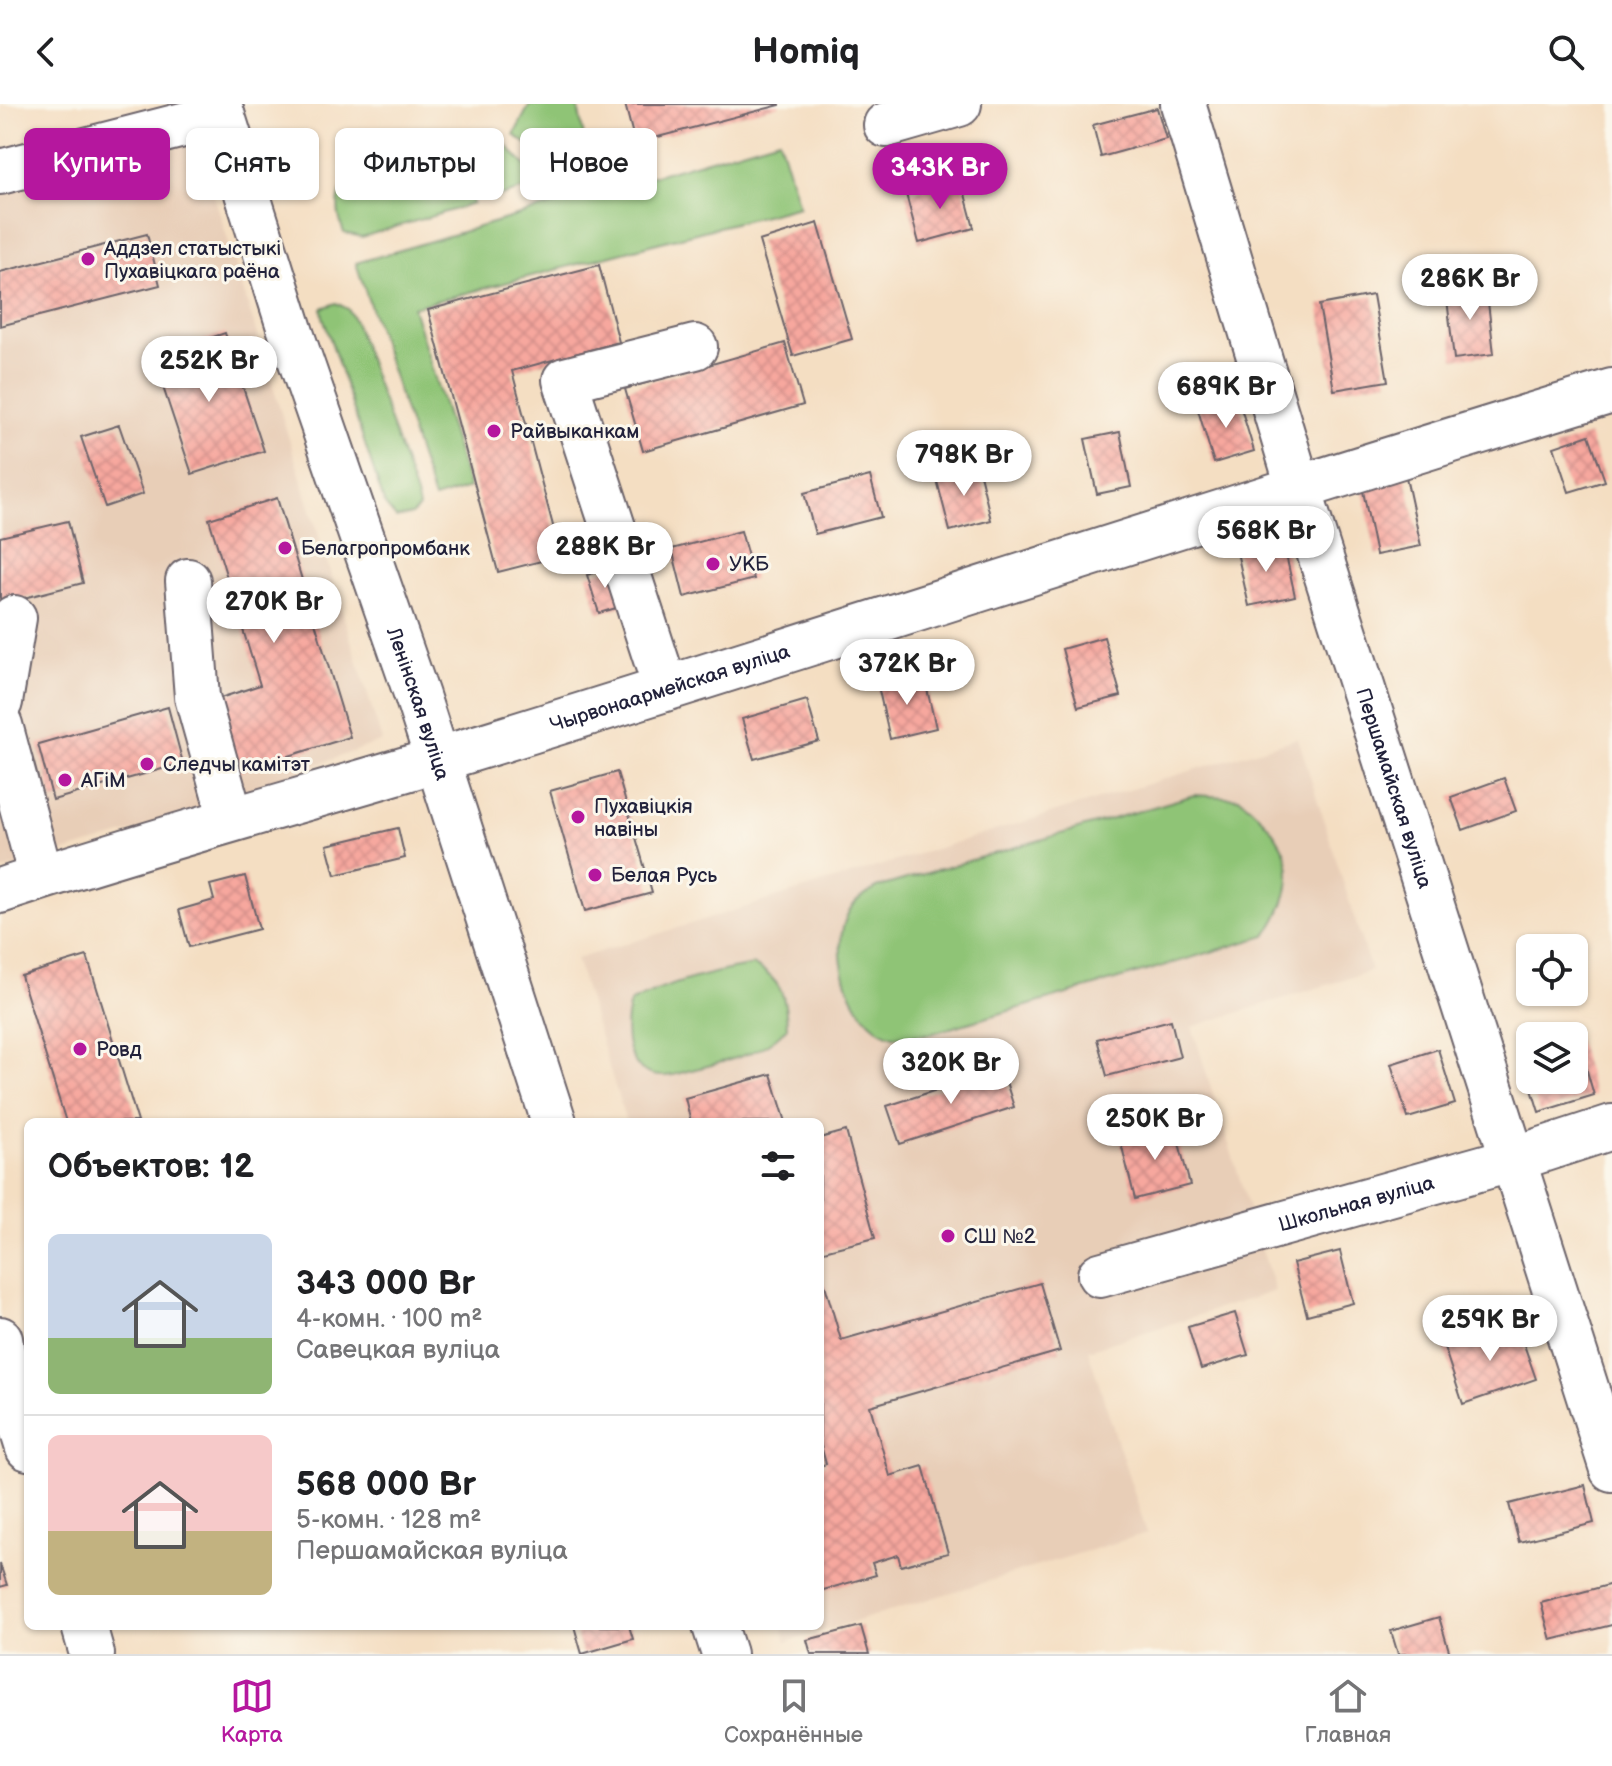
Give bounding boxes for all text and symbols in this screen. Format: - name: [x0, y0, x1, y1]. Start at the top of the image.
- icon: back: [24, 30, 68, 74]
- icon: search: [1544, 30, 1588, 74]
- text: Homiq: [752, 31, 860, 74]
- chip: Купить: [24, 128, 170, 200]
- chip: Снять: [186, 128, 319, 200]
- chip: Фильтры: [335, 128, 504, 200]
- chip: Новое: [520, 128, 657, 200]
- pin: 343K Br: [866, 143, 1014, 211]
- text: 343K Br: [890, 153, 990, 184]
- place label: Аддзел статыстыкі Пухавіцкага раёна: [103, 237, 281, 284]
- marker: Аддзел статыстыкі Пухавіцкага раёна: [79, 250, 97, 268]
- pin: 286K Br: [1396, 254, 1544, 322]
- text: 286K Br: [1420, 264, 1520, 295]
- pin: 252K Br: [135, 336, 283, 404]
- text: 252K Br: [159, 346, 259, 377]
- pin: 689K Br: [1152, 362, 1300, 430]
- text: 689K Br: [1176, 372, 1276, 403]
- place label: Райвыканкам: [510, 420, 639, 444]
- marker: Райвыканкам: [485, 422, 503, 440]
- pin: 798K Br: [890, 430, 1038, 498]
- text: 798K Br: [915, 440, 1013, 471]
- pin: 568K Br: [1192, 506, 1340, 574]
- text: 568K Br: [1216, 516, 1316, 547]
- pin: 288K Br: [531, 522, 679, 590]
- text: 288K Br: [555, 532, 655, 563]
- place label: Белагропромбанк: [301, 537, 470, 561]
- marker: Белагропромбанк: [276, 539, 294, 557]
- place label: УКБ: [729, 553, 769, 577]
- marker: УКБ: [704, 555, 722, 573]
- pin: 270K Br: [200, 577, 348, 645]
- text: 270K Br: [225, 587, 323, 618]
- street label: Ленінская вуліца: [381, 623, 454, 783]
- street label: Чырвонаармейская вуліца: [547, 639, 793, 737]
- pin: 372K Br: [833, 639, 981, 707]
- text: 372K Br: [858, 649, 956, 680]
- street label: Першамайская вуліца: [1350, 685, 1437, 892]
- place label: Следчы камітэт: [163, 753, 311, 777]
- marker: Следчы камітэт: [138, 755, 156, 773]
- place label: АГіМ: [80, 769, 126, 793]
- marker: АГіМ: [56, 771, 74, 789]
- place label: Пухавіцкія навіны: [594, 795, 693, 842]
- marker: Пухавіцкія навіны: [569, 808, 587, 826]
- place label: Белая Русь: [611, 864, 717, 888]
- marker: Белая Русь: [586, 866, 604, 884]
- map controls: [1516, 934, 1588, 1094]
- button: locate: [1516, 934, 1588, 1006]
- button: layers: [1516, 1022, 1588, 1094]
- place label: Ровд: [96, 1038, 142, 1062]
- pin: 320K Br: [877, 1038, 1025, 1106]
- marker: Ровд: [71, 1040, 89, 1058]
- text: 320K Br: [901, 1048, 1001, 1079]
- pin: 250K Br: [1081, 1094, 1229, 1162]
- text: 250K Br: [1105, 1104, 1205, 1135]
- icon: filters: [756, 1144, 800, 1188]
- text: Объектов: 12: [48, 1146, 254, 1187]
- street label: Школьная вуліца: [1276, 1171, 1437, 1237]
- place label: СШ №2: [964, 1225, 1036, 1249]
- marker: СШ №2: [939, 1227, 957, 1245]
- text: 343 000 Br: [296, 1263, 475, 1304]
- icon: home: [112, 1266, 208, 1362]
- pin: 259K Br: [1416, 1295, 1564, 1363]
- text: 4-комн. · 100 m²: [296, 1304, 483, 1335]
- text: 259K Br: [1440, 1305, 1540, 1336]
- text: Савецкая вуліца: [296, 1335, 500, 1366]
- text: 568 000 Br: [296, 1464, 476, 1505]
- icon: home: [112, 1467, 208, 1563]
- text: 5-комн. · 128 m²: [296, 1505, 482, 1536]
- text: Першамайская вуліца: [296, 1536, 568, 1567]
- tab: Карта: [221, 1674, 283, 1749]
- tab: Сохранённые: [724, 1674, 863, 1749]
- tab: Главная: [1304, 1674, 1391, 1749]

